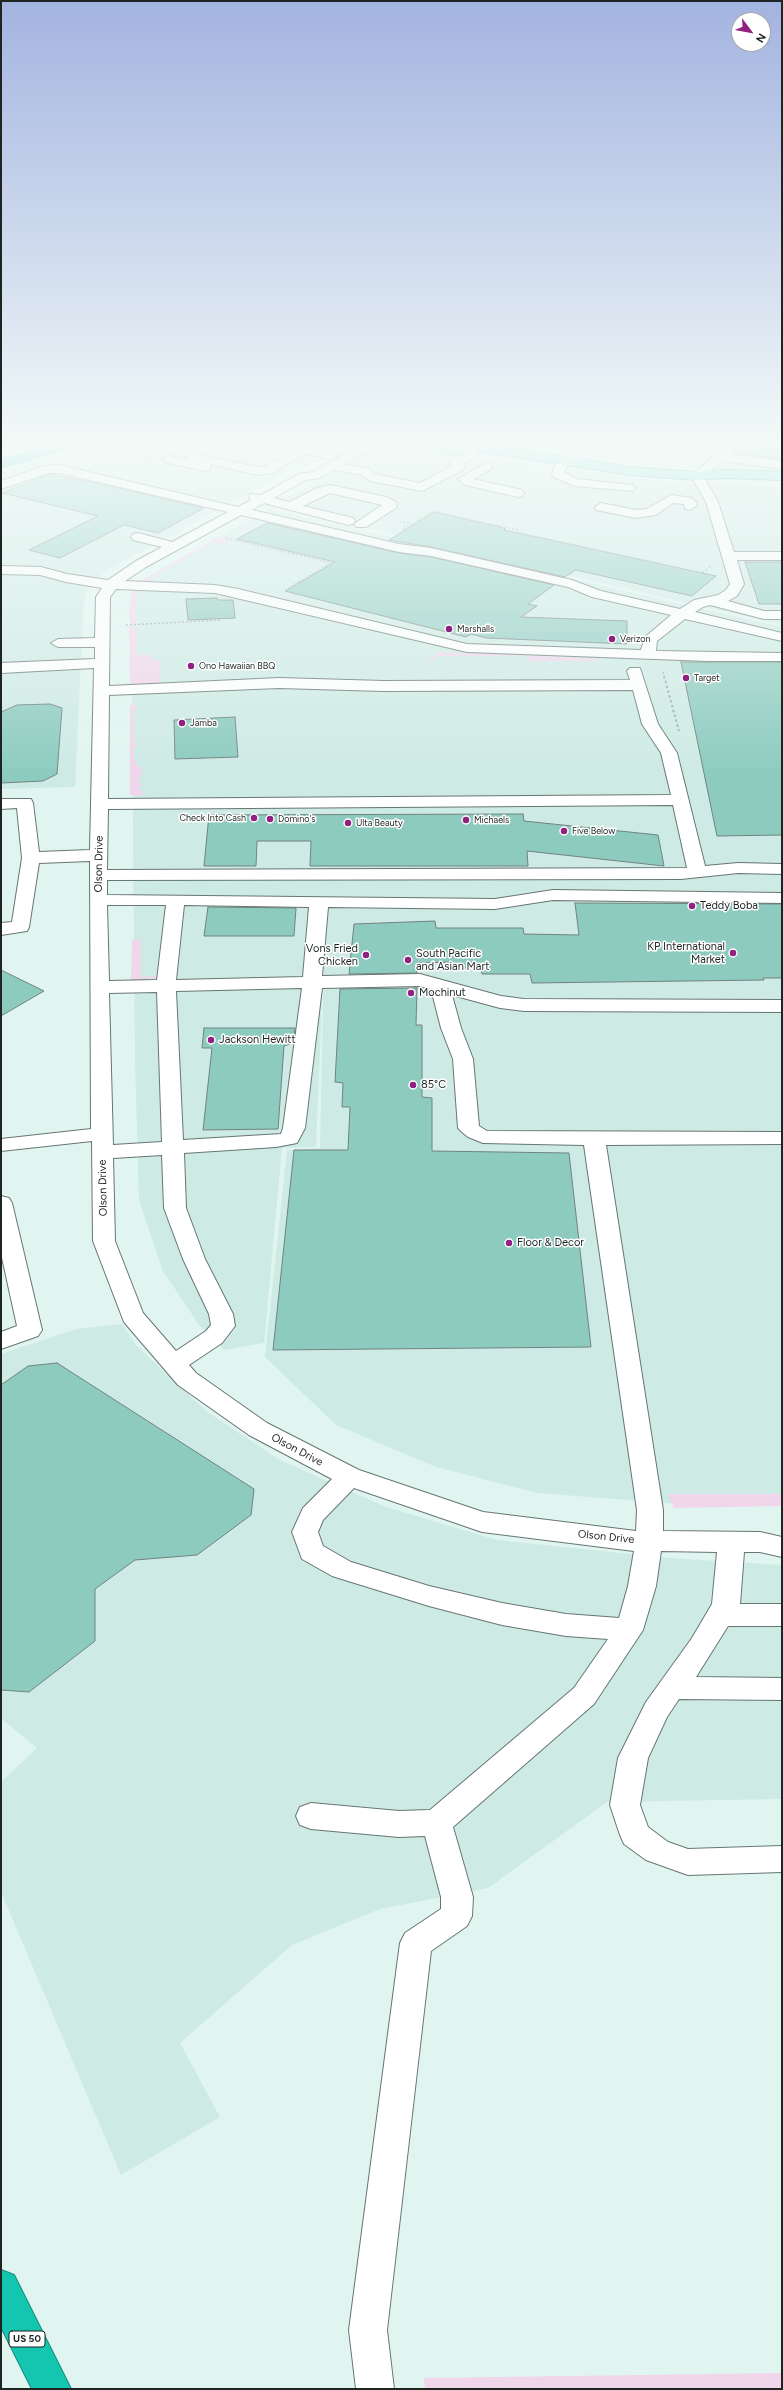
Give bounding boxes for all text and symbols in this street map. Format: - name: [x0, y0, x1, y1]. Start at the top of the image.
- north arrow: [731, 12, 771, 52]
- text: N: [753, 31, 769, 45]
- marker: Marshalls: [444, 624, 454, 634]
- place label: Marshalls: [457, 624, 494, 634]
- marker: Verizon: [607, 634, 617, 644]
- place label: Verizon: [620, 634, 651, 644]
- marker: Ono Hawaiian BBQ: [186, 661, 196, 671]
- place label: Ono Hawaiian BBQ: [199, 661, 275, 671]
- marker: Target: [681, 673, 691, 683]
- place label: Target: [694, 673, 720, 683]
- marker: Jamba: [177, 718, 187, 728]
- place label: Jamba: [190, 718, 217, 728]
- place label: Check Into Cash: [180, 813, 246, 823]
- marker: Check Into Cash: [249, 813, 259, 823]
- marker: Domino's: [265, 814, 275, 824]
- place label: Domino's: [278, 814, 315, 824]
- marker: Michaels: [461, 815, 471, 825]
- place label: Michaels: [474, 815, 509, 825]
- marker: Ulta Beauty: [343, 818, 353, 828]
- place label: Ulta Beauty: [356, 818, 403, 828]
- marker: Five Below: [559, 826, 569, 836]
- place label: Five Below: [572, 826, 615, 836]
- street label: Olson Drive: [92, 836, 106, 892]
- place label: Teddy Boba: [700, 899, 758, 913]
- marker: Teddy Boba: [687, 901, 697, 911]
- place label: KP International Market: [647, 940, 725, 966]
- place label: Vons Fried Chicken: [306, 942, 358, 968]
- place label: South Pacific and Asian Mart: [416, 947, 489, 973]
- marker: KP International Market: [728, 948, 738, 958]
- marker: Vons Fried Chicken: [361, 950, 371, 960]
- marker: South Pacific and Asian Mart: [403, 955, 413, 965]
- place label: Mochinut: [419, 986, 466, 1000]
- marker: Mochinut: [406, 988, 416, 998]
- place label: Jackson Hewitt: [219, 1033, 296, 1047]
- marker: Jackson Hewitt: [206, 1035, 216, 1045]
- place label: 85°C: [421, 1078, 446, 1092]
- marker: 85°C: [408, 1080, 418, 1090]
- street label: Olson Drive: [96, 1160, 110, 1216]
- place label: Floor & Decor: [517, 1236, 584, 1250]
- marker: Floor & Decor: [504, 1238, 514, 1248]
- street label: Olson Drive: [269, 1431, 325, 1469]
- street label: Olson Drive: [577, 1527, 635, 1547]
- road number: US 50: [9, 2331, 45, 2347]

